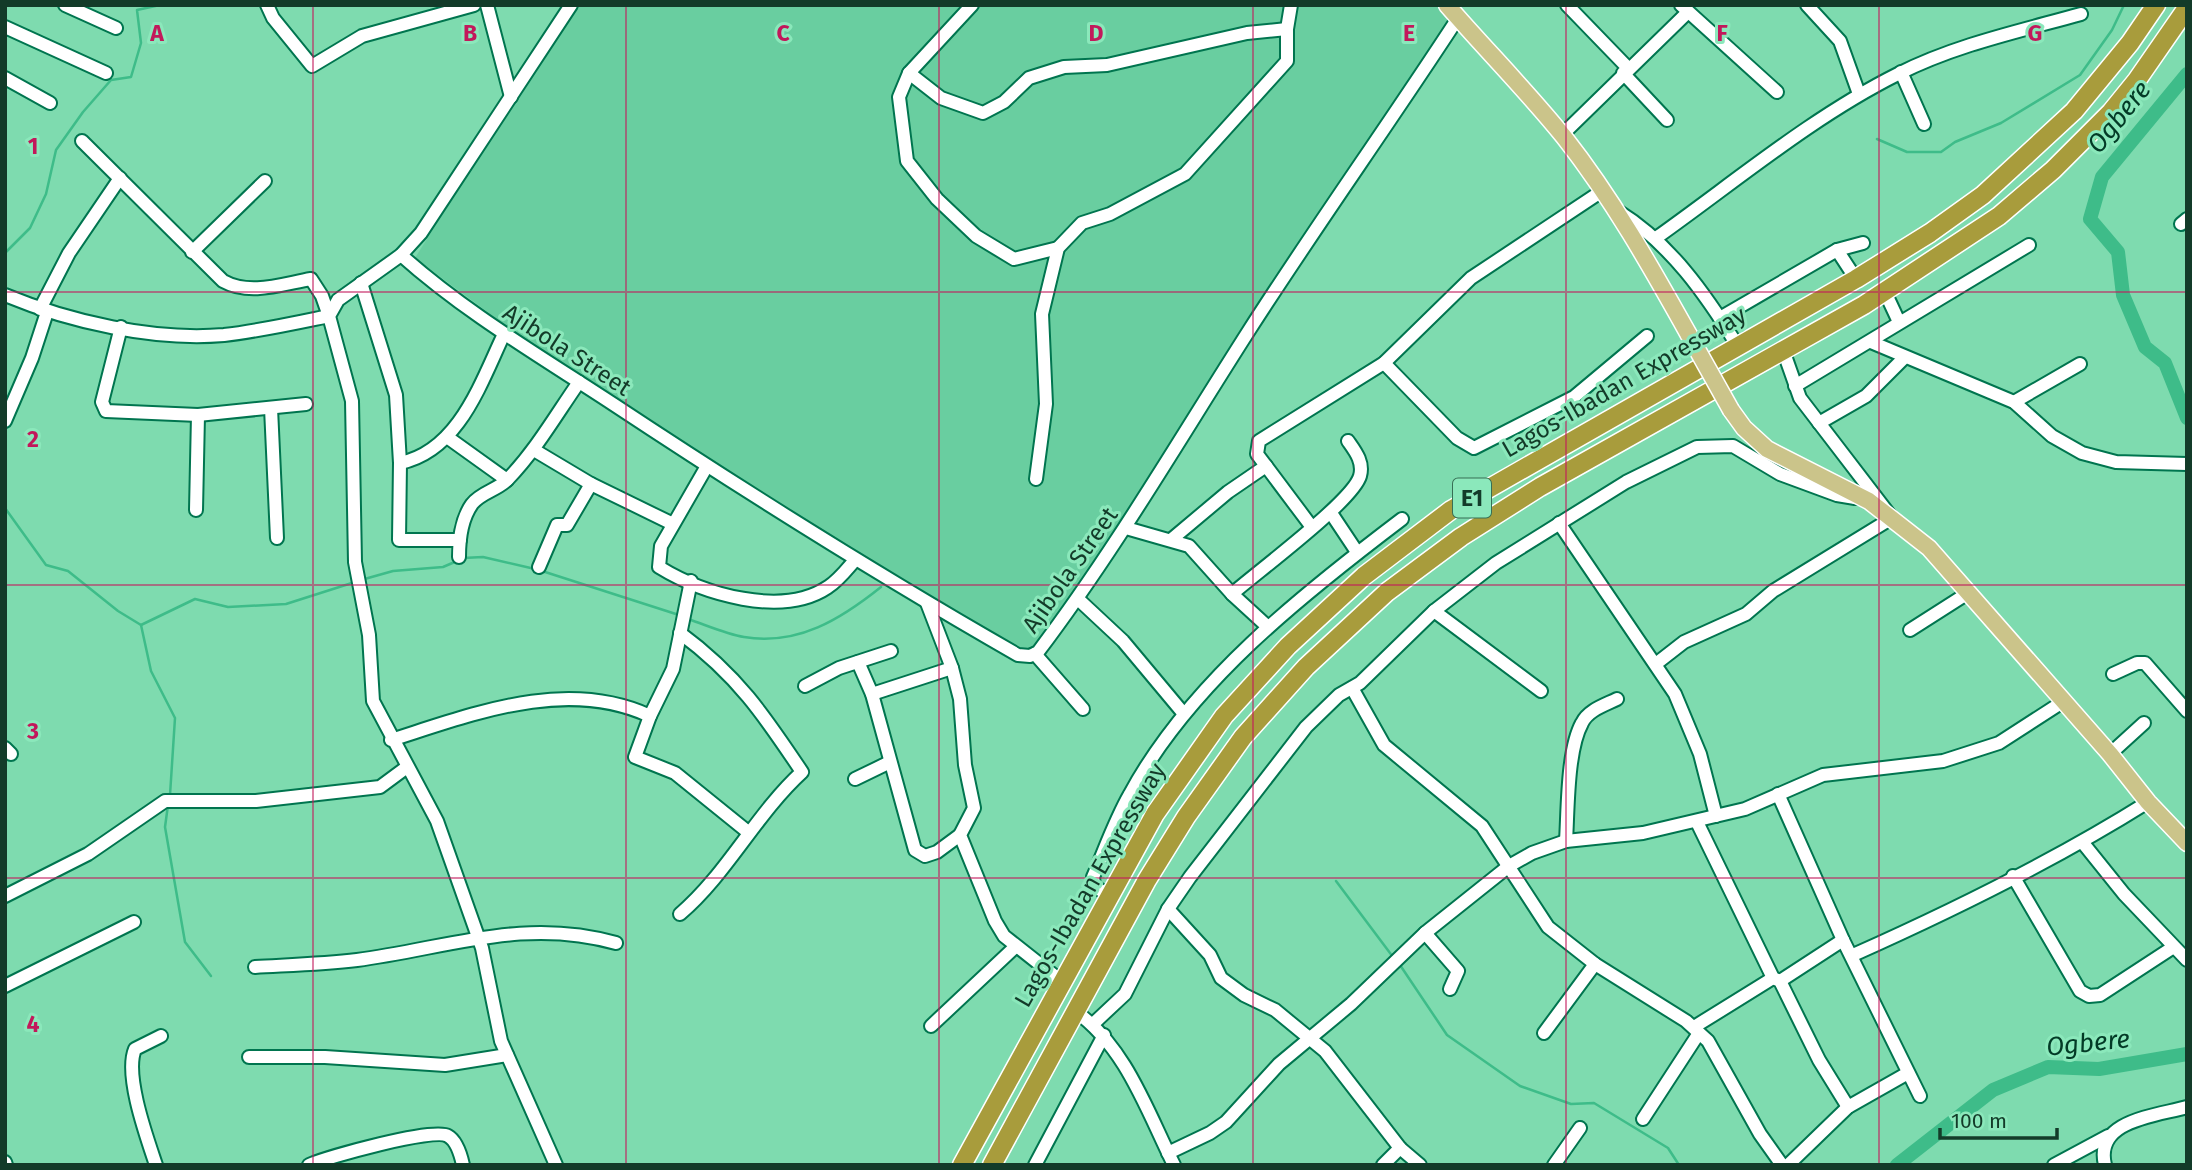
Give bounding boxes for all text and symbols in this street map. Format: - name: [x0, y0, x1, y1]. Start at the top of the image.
- text: A: [149, 19, 164, 47]
- text: B: [463, 19, 477, 47]
- text: C: [776, 19, 790, 47]
- text: D: [1089, 19, 1104, 47]
- text: E: [1403, 19, 1415, 47]
- text: F: [1716, 19, 1728, 47]
- text: G: [2028, 19, 2042, 47]
- water label: Ogbere: [2081, 75, 2157, 159]
- text: 1: [28, 132, 38, 160]
- street label: Ajibola Street: [498, 298, 637, 402]
- street label: Lagos-Ibadan Expressway: [1497, 301, 1751, 463]
- text: 2: [27, 425, 39, 453]
- road number: E1: [1453, 478, 1491, 518]
- street label: Ajibola Street: [1016, 502, 1124, 638]
- text: 3: [26, 717, 39, 745]
- street label: Lagos-Ibadan Expressway: [1009, 758, 1171, 1012]
- text: 4: [27, 1010, 40, 1038]
- water label: Ogbere: [2045, 1023, 2131, 1063]
- scale bar: [1940, 1096, 2057, 1140]
- text: 100 m: [1951, 1108, 2007, 1134]

